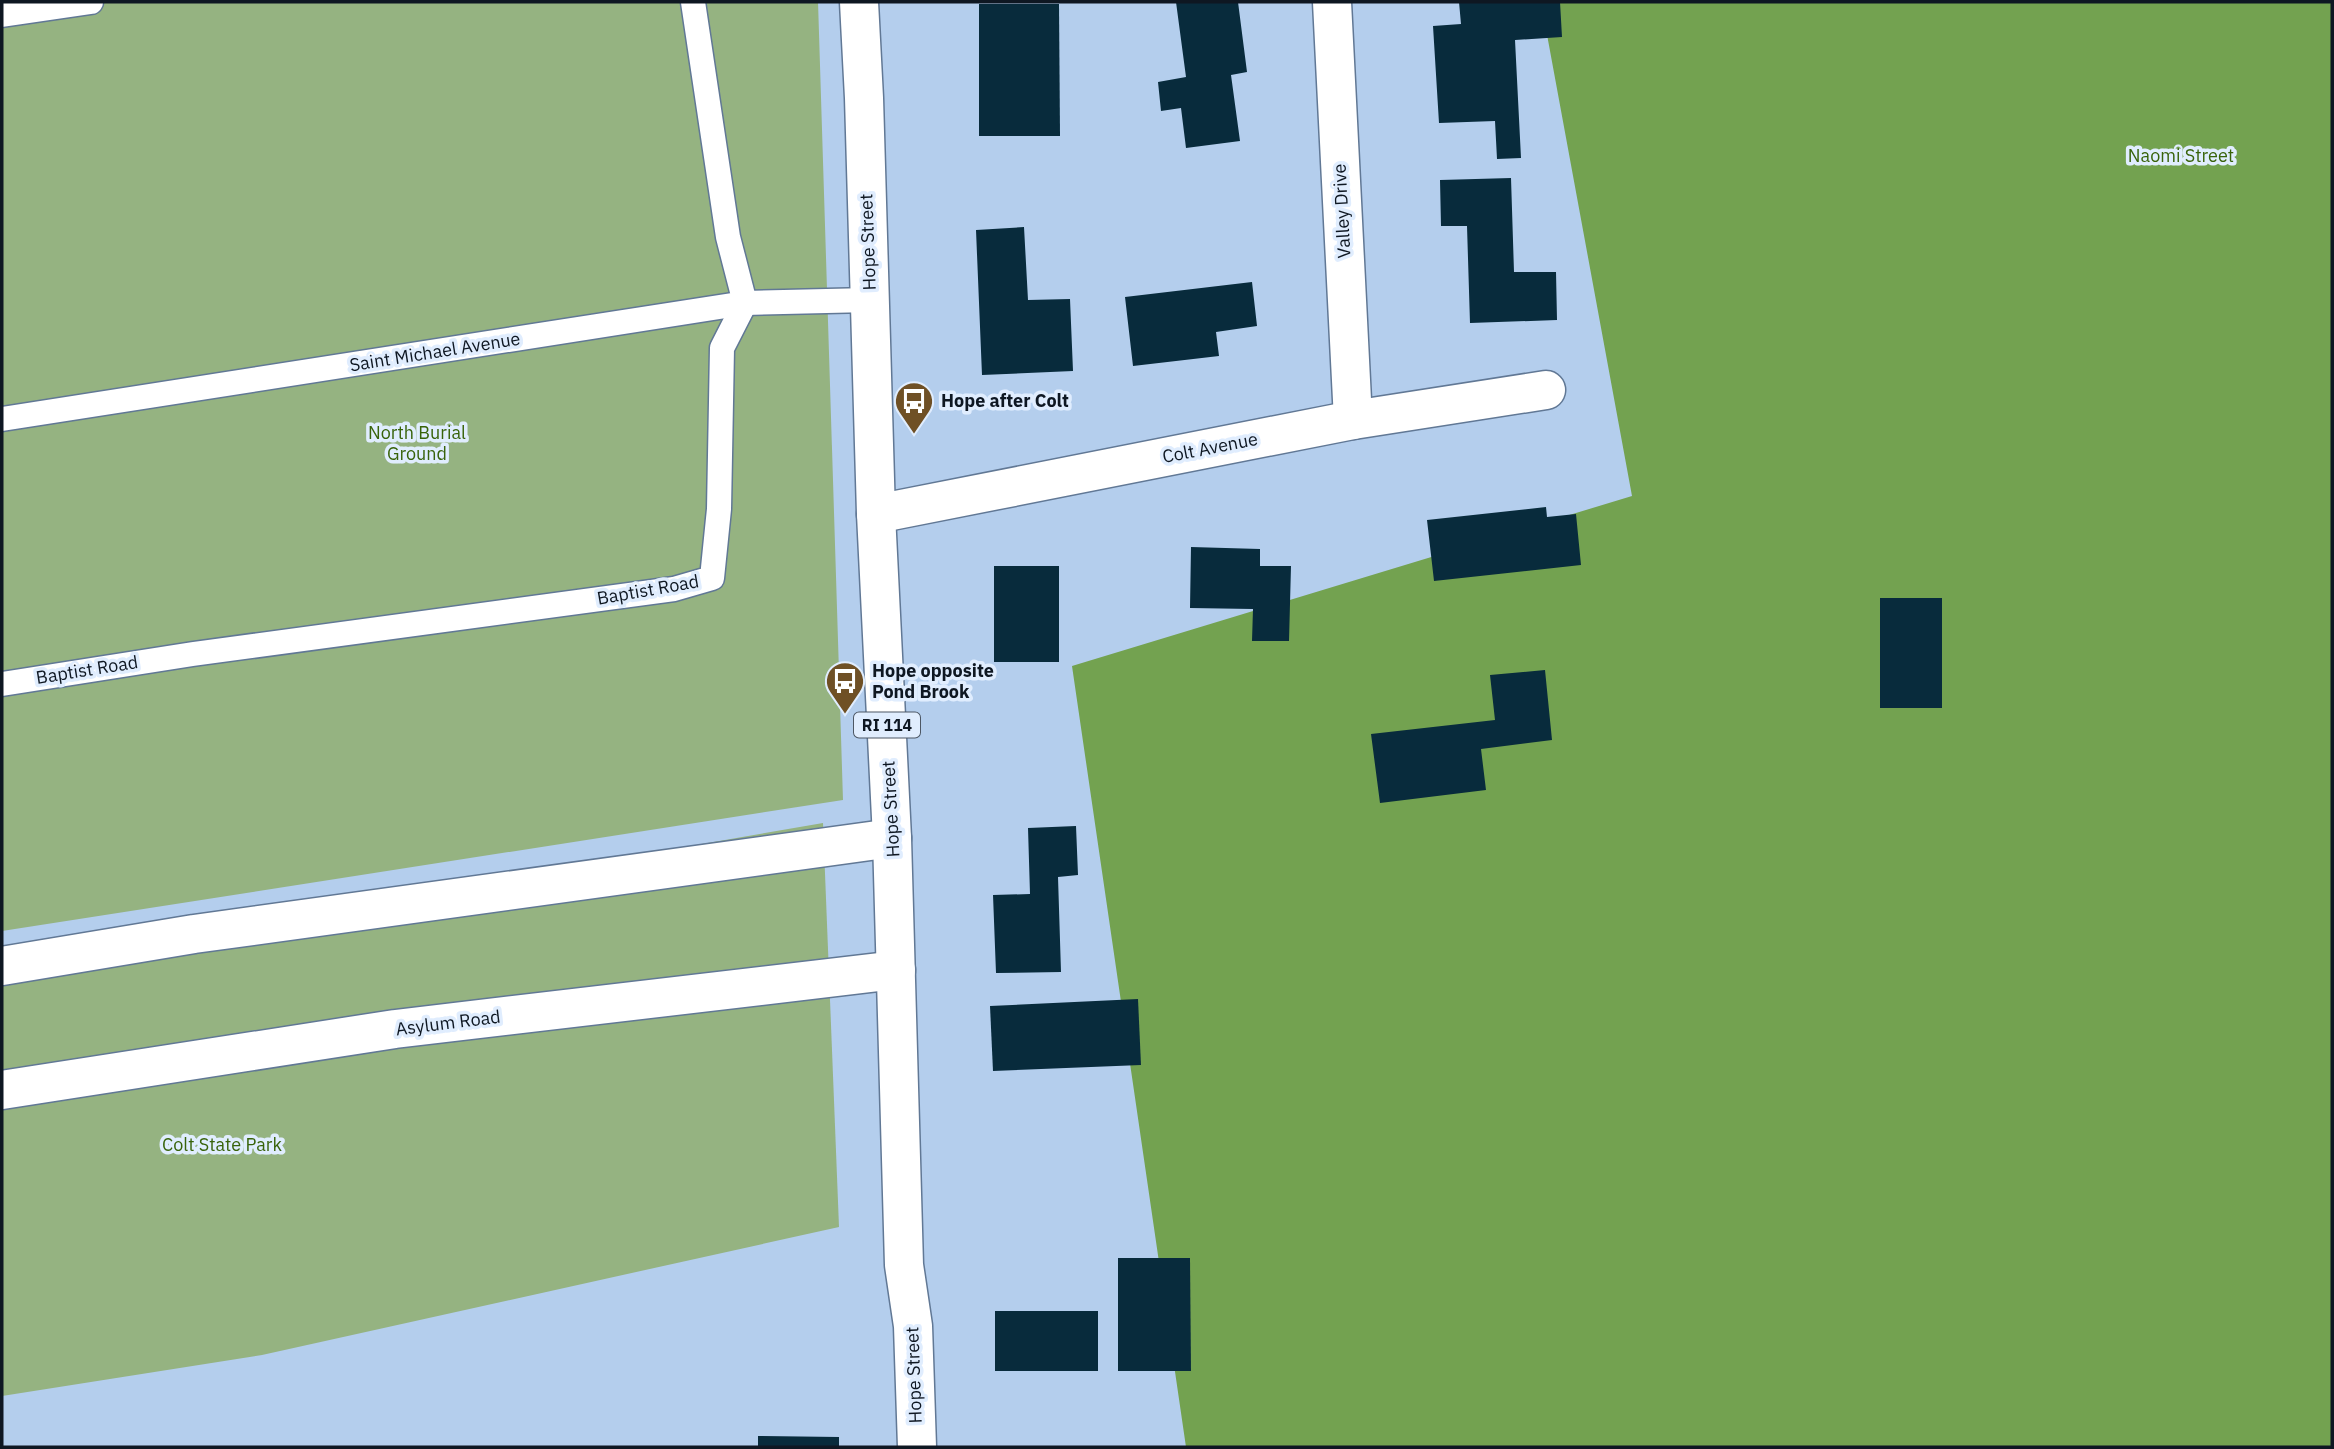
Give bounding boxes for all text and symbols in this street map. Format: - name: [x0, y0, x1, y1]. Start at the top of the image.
- park label: Naomi Street: [2128, 144, 2234, 167]
- street label: Valley Drive: [1328, 163, 1355, 259]
- street label: Hope Street: [854, 193, 881, 291]
- street label: Saint Michael Avenue: [348, 327, 522, 376]
- bus stop icon: Hope after Colt: [893, 380, 935, 435]
- place label: Hope after Colt: [941, 389, 1069, 412]
- park label: North Burial Ground: [368, 421, 466, 465]
- street label: Colt Avenue: [1160, 427, 1260, 468]
- street label: Baptist Road: [595, 569, 701, 610]
- street label: Baptist Road: [34, 650, 140, 689]
- place label: Hope opposite Pond Brook: [872, 659, 994, 703]
- bus stop icon: Hope opposite Pond Brook: [824, 660, 866, 715]
- road number: RI 114: [854, 712, 920, 738]
- street label: Hope Street: [876, 760, 905, 858]
- street label: Asylum Road: [394, 1005, 502, 1040]
- park label: Colt State Park: [162, 1133, 282, 1156]
- street label: Hope Street: [900, 1326, 927, 1424]

